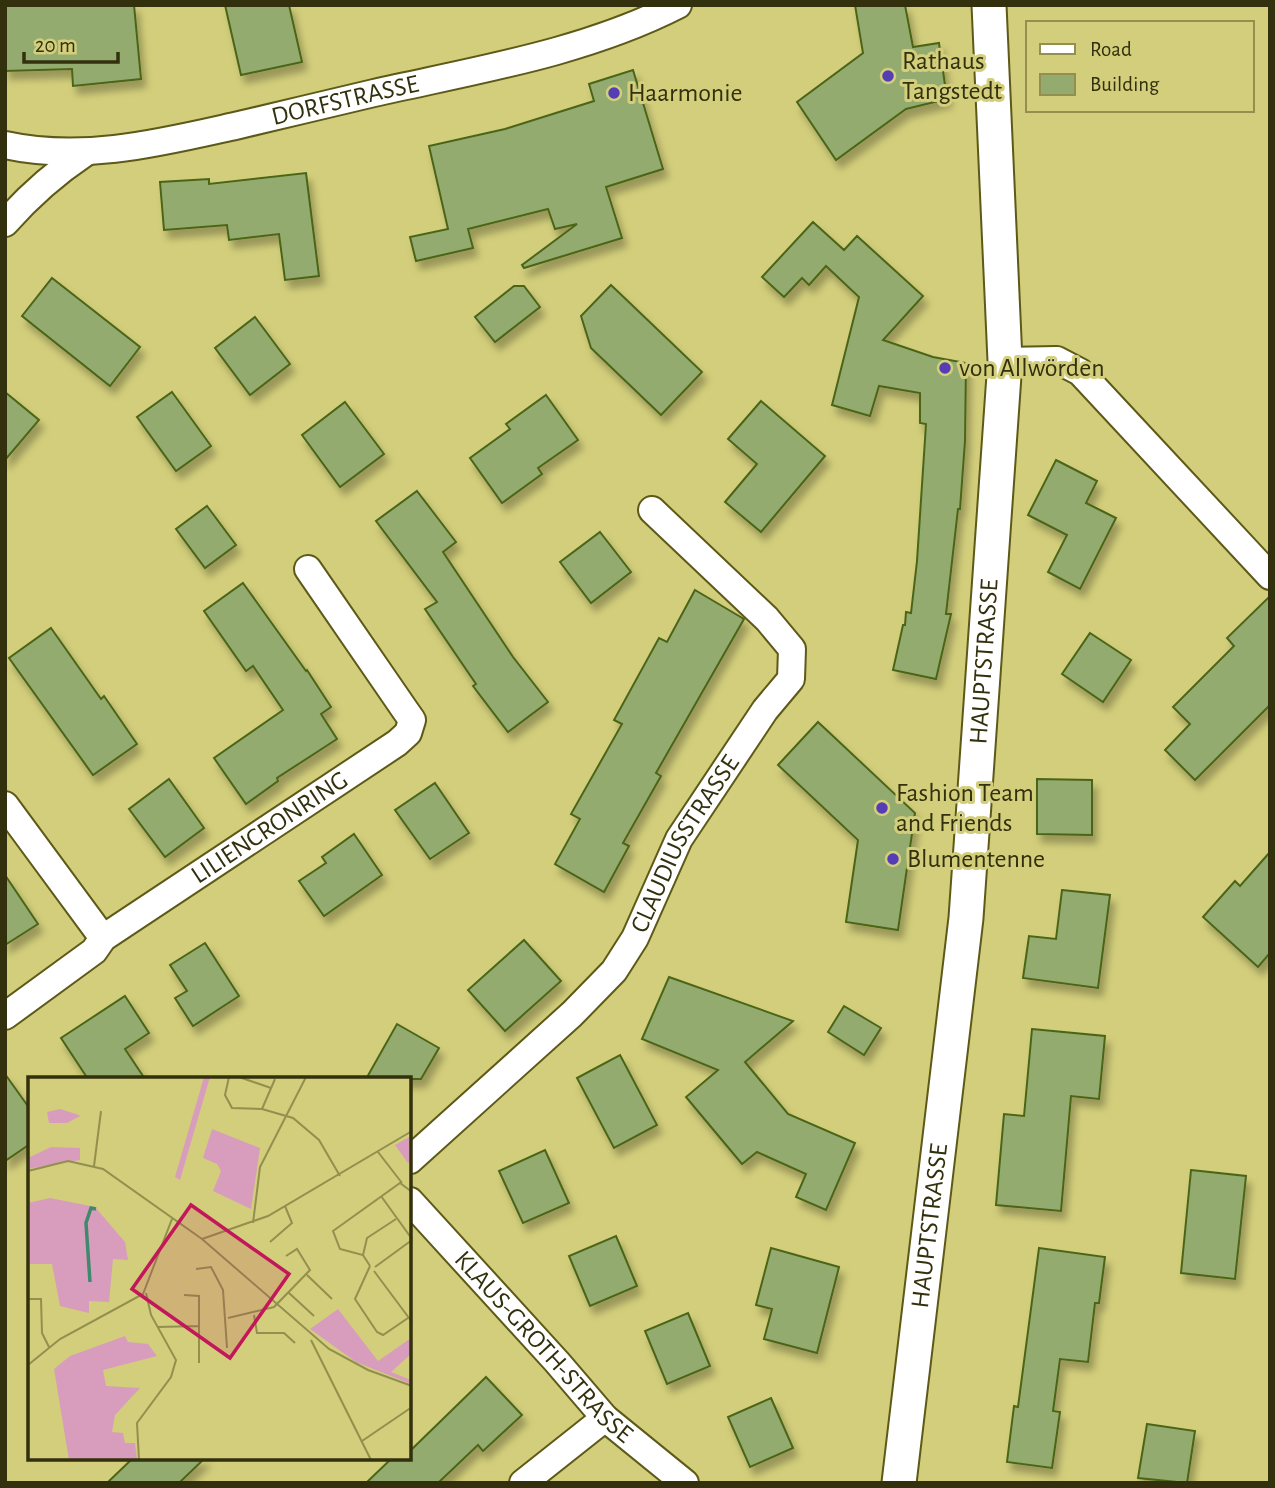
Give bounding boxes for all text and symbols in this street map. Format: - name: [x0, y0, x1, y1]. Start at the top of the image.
- scale bar: [24, 21, 119, 65]
- legend: [1026, 21, 1254, 112]
- text: 20 m: [35, 35, 76, 56]
- text: Road: [1090, 39, 1132, 60]
- place label: Rathaus Tangstedt: [902, 48, 1002, 104]
- marker: Rathaus Tangstedt: [880, 68, 896, 84]
- street label: DORFSTRASSE: [269, 71, 421, 130]
- text: Building: [1090, 74, 1160, 95]
- place label: Haarmonie: [628, 80, 742, 106]
- marker: Haarmonie: [606, 85, 622, 101]
- place label: von Allwörden: [959, 355, 1105, 381]
- marker: von Allwörden: [937, 360, 953, 376]
- street label: HAUPTSTRASSE: [965, 578, 1003, 745]
- street label: CLAUDIUSSTRASSE: [626, 750, 744, 937]
- street label: LILIENCRONRING: [187, 766, 353, 889]
- place label: Fashion Team and Friends: [896, 780, 1034, 836]
- marker: Fashion Team and Friends: [874, 800, 890, 816]
- place label: Blumentenne: [907, 846, 1045, 872]
- marker: Blumentenne: [885, 851, 901, 867]
- inset map: [28, 1077, 411, 1460]
- street label: HAUPTSTRASSE: [907, 1142, 952, 1310]
- street label: KLAUS-GROTH-STRASSE: [449, 1246, 638, 1448]

